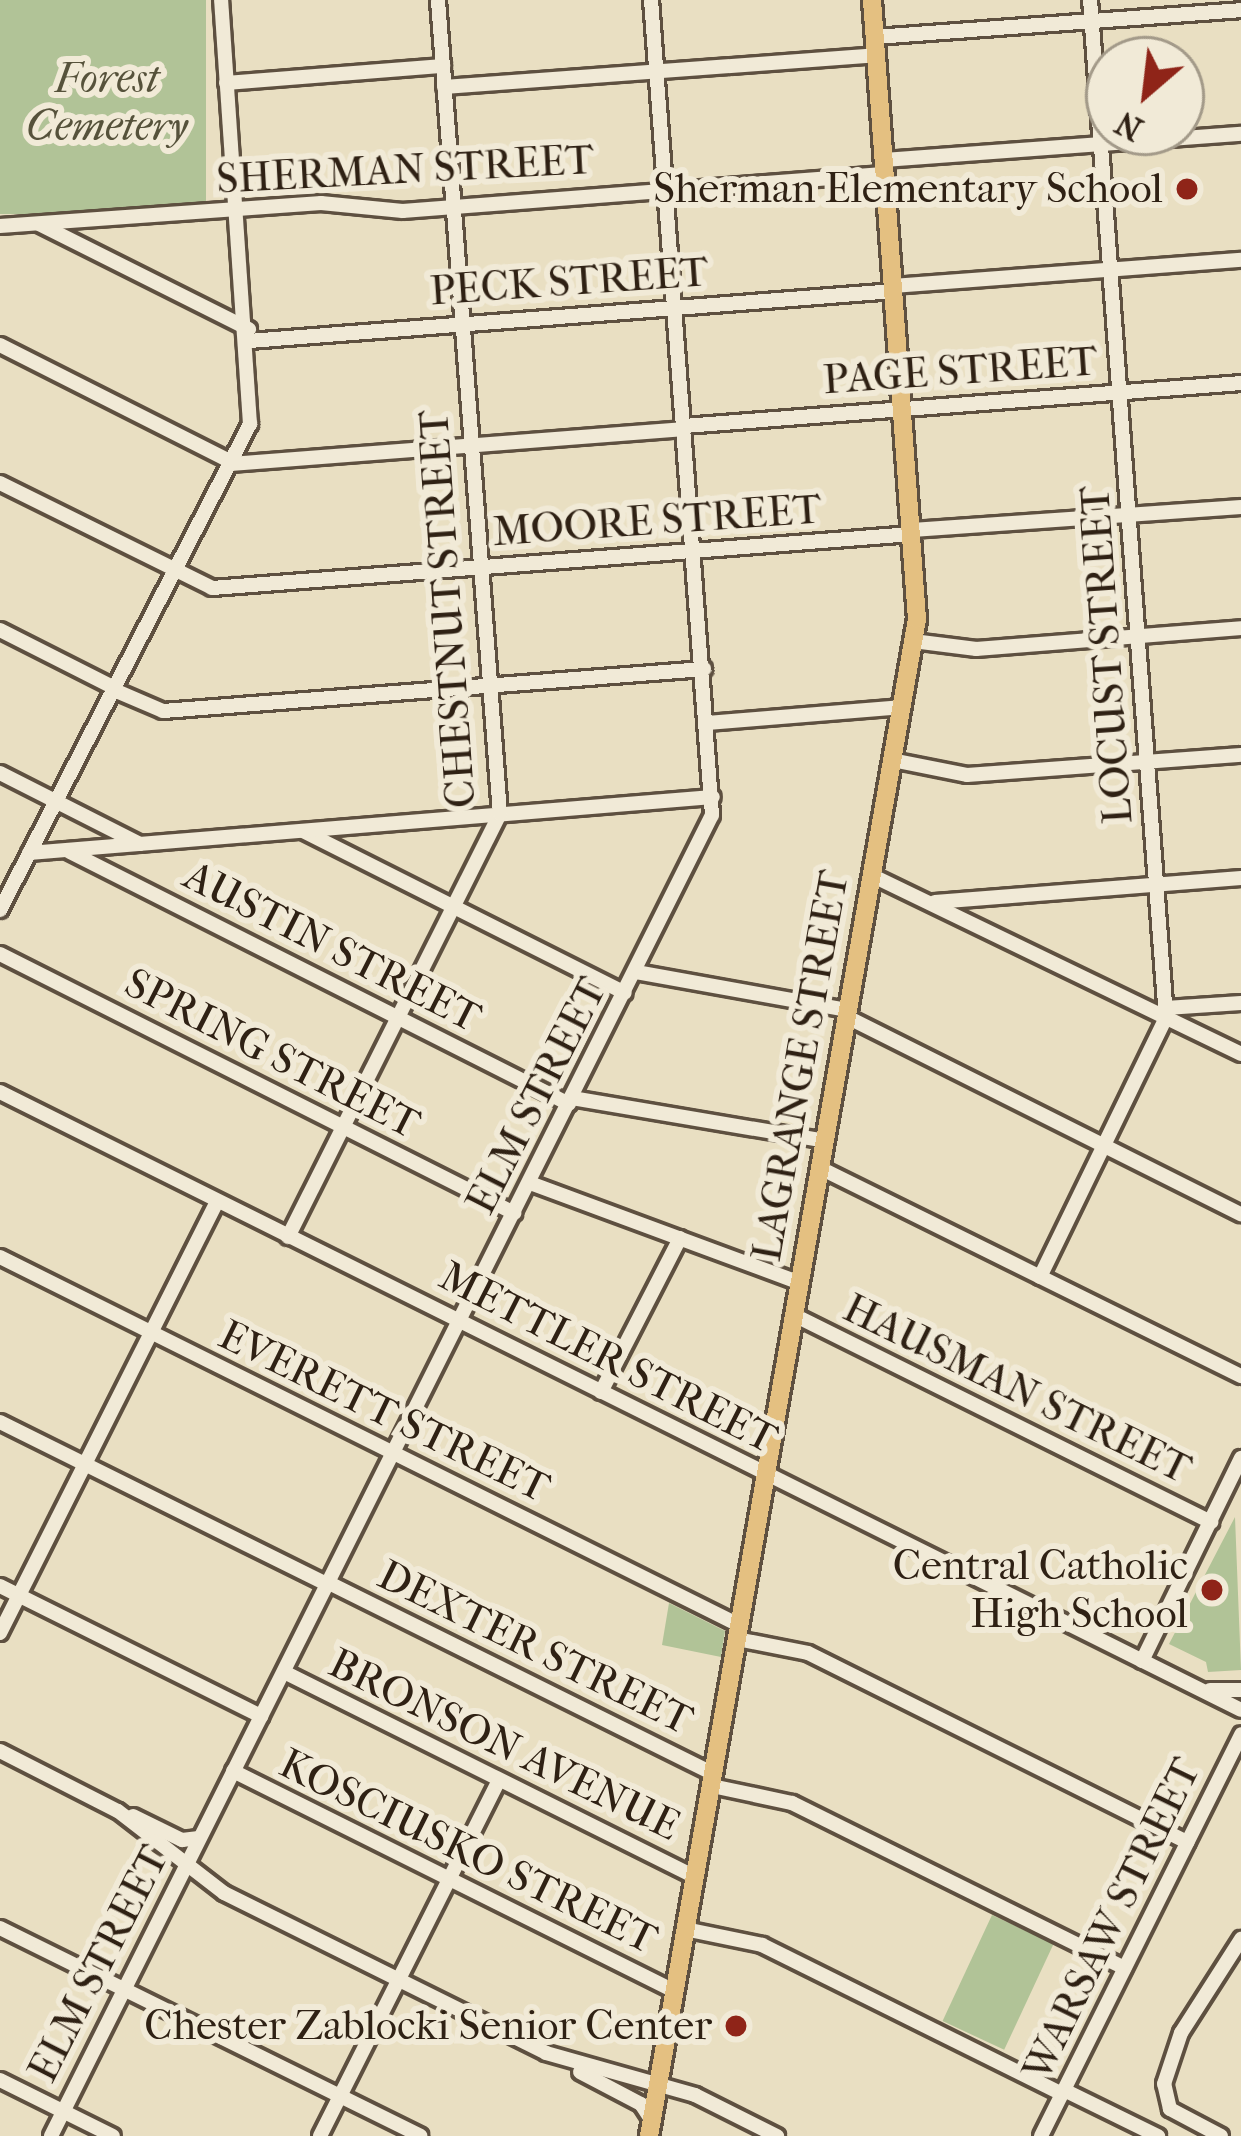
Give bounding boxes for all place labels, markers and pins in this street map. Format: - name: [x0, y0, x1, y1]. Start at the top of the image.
- place label: Sherman Elementary School: [653, 164, 1163, 214]
- marker: Sherman Elementary School: [1174, 176, 1200, 202]
- place label: Central Catholic High School: [893, 1541, 1188, 1640]
- marker: Central Catholic High School: [1199, 1577, 1225, 1603]
- place label: Chester Zablocki Senior Center: [144, 2001, 712, 2051]
- marker: Chester Zablocki Senior Center: [723, 2013, 749, 2039]

